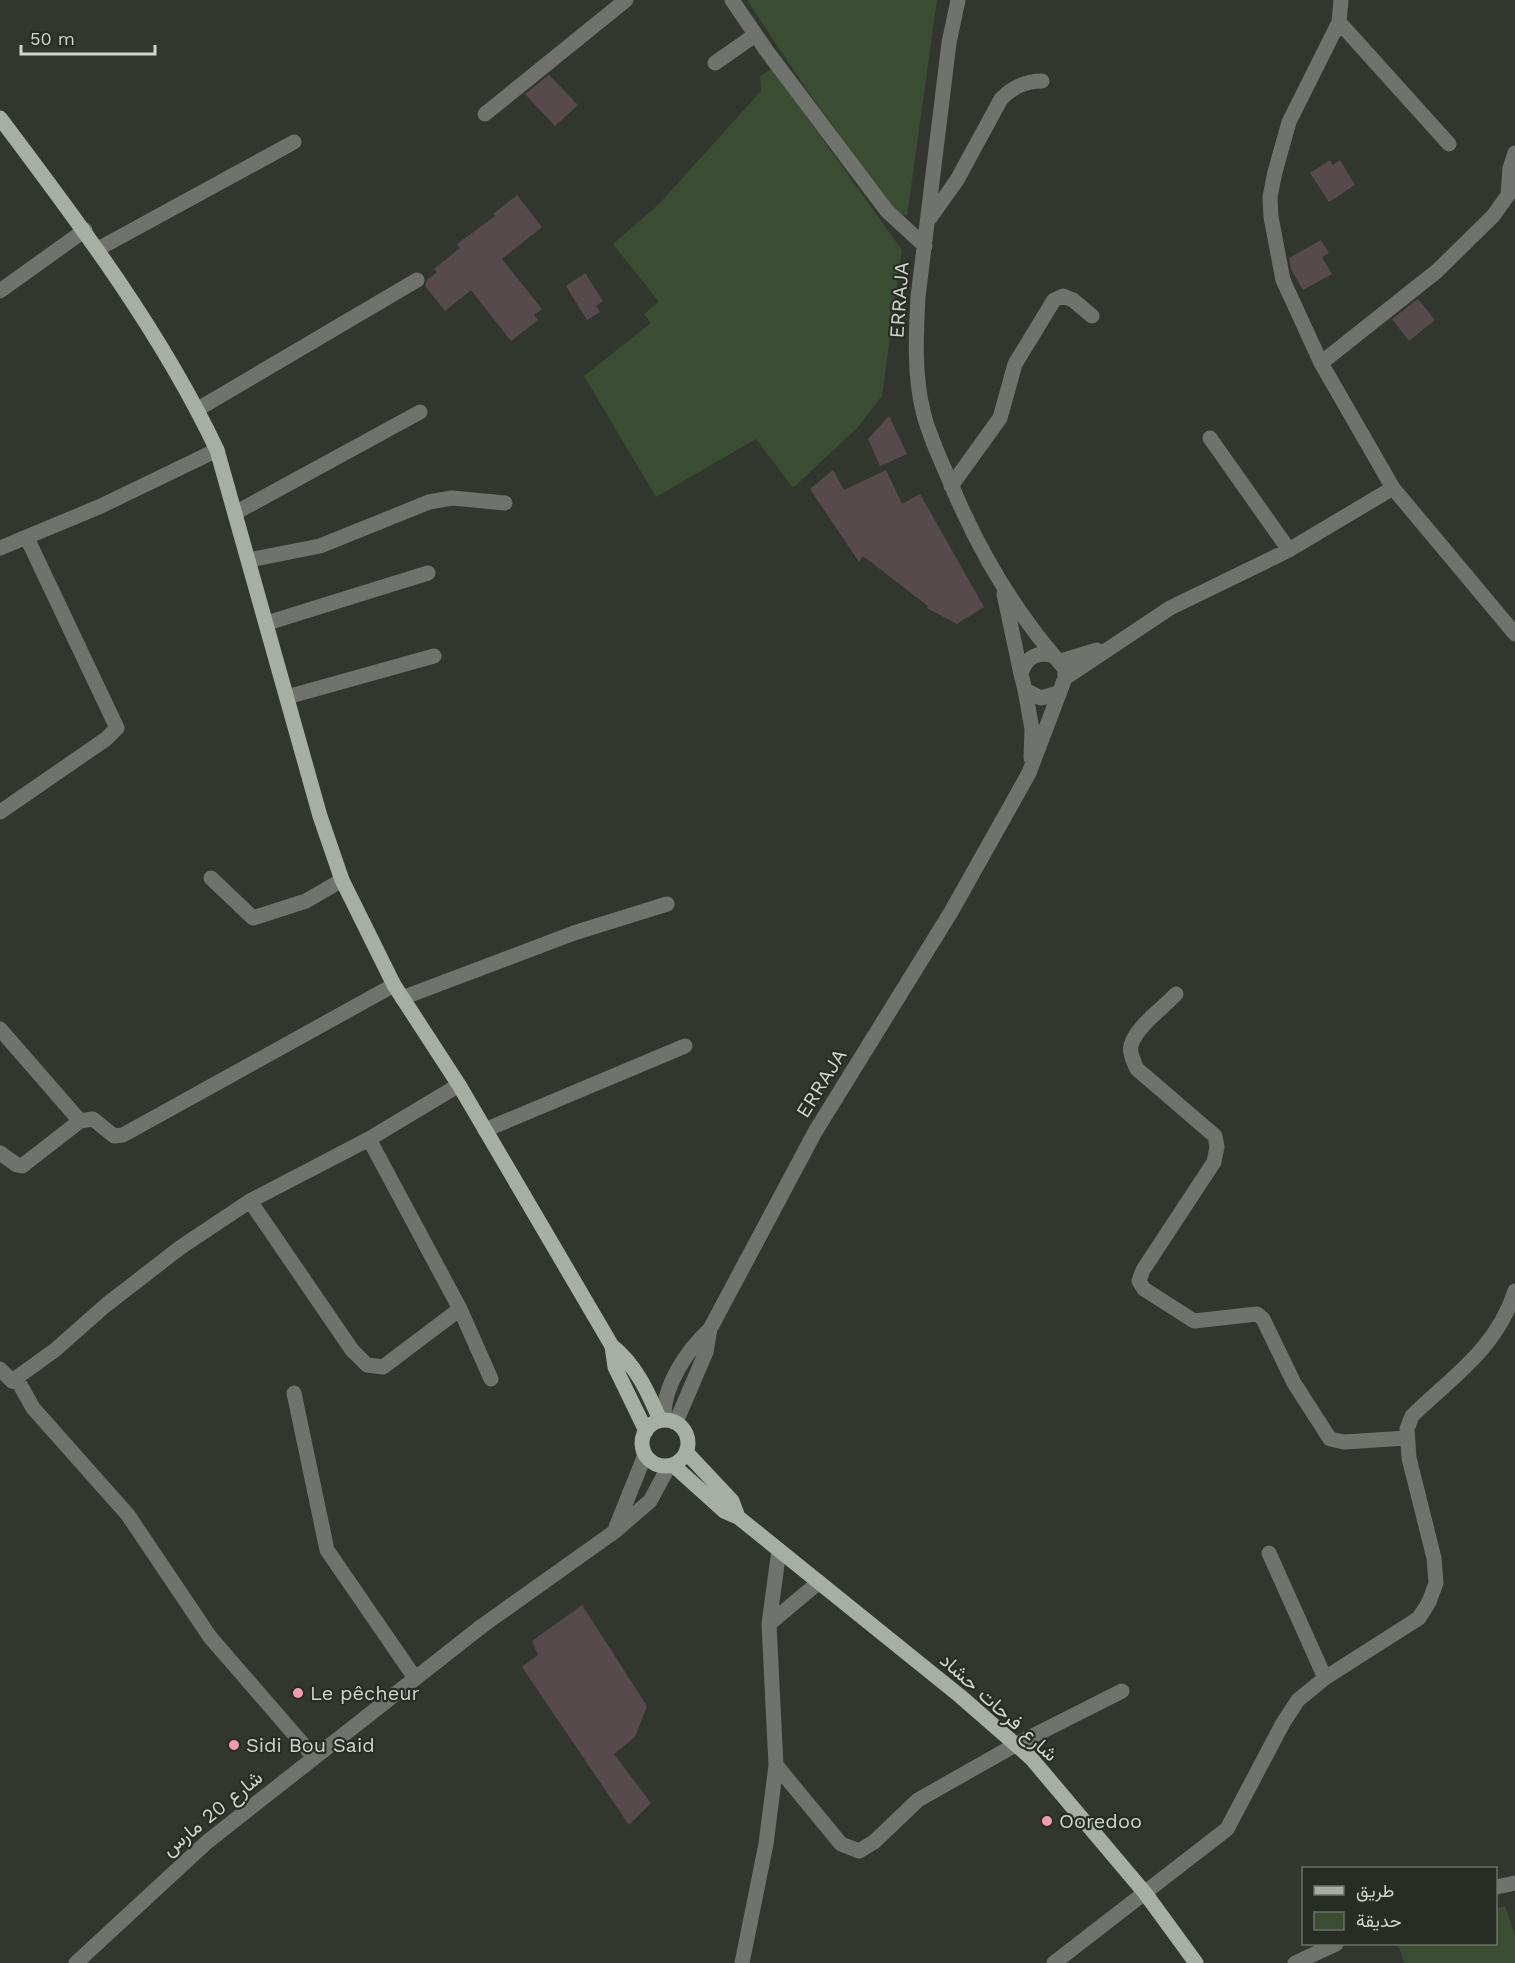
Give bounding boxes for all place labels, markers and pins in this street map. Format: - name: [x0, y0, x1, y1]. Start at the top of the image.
- place label: Le pêcheur: [310, 1681, 420, 1705]
- marker: Le pêcheur: [291, 1686, 305, 1700]
- place label: Sidi Bou Said: [246, 1733, 375, 1757]
- marker: Sidi Bou Said: [227, 1738, 241, 1752]
- place label: Ooredoo: [1059, 1809, 1142, 1833]
- marker: Ooredoo: [1040, 1814, 1054, 1828]

